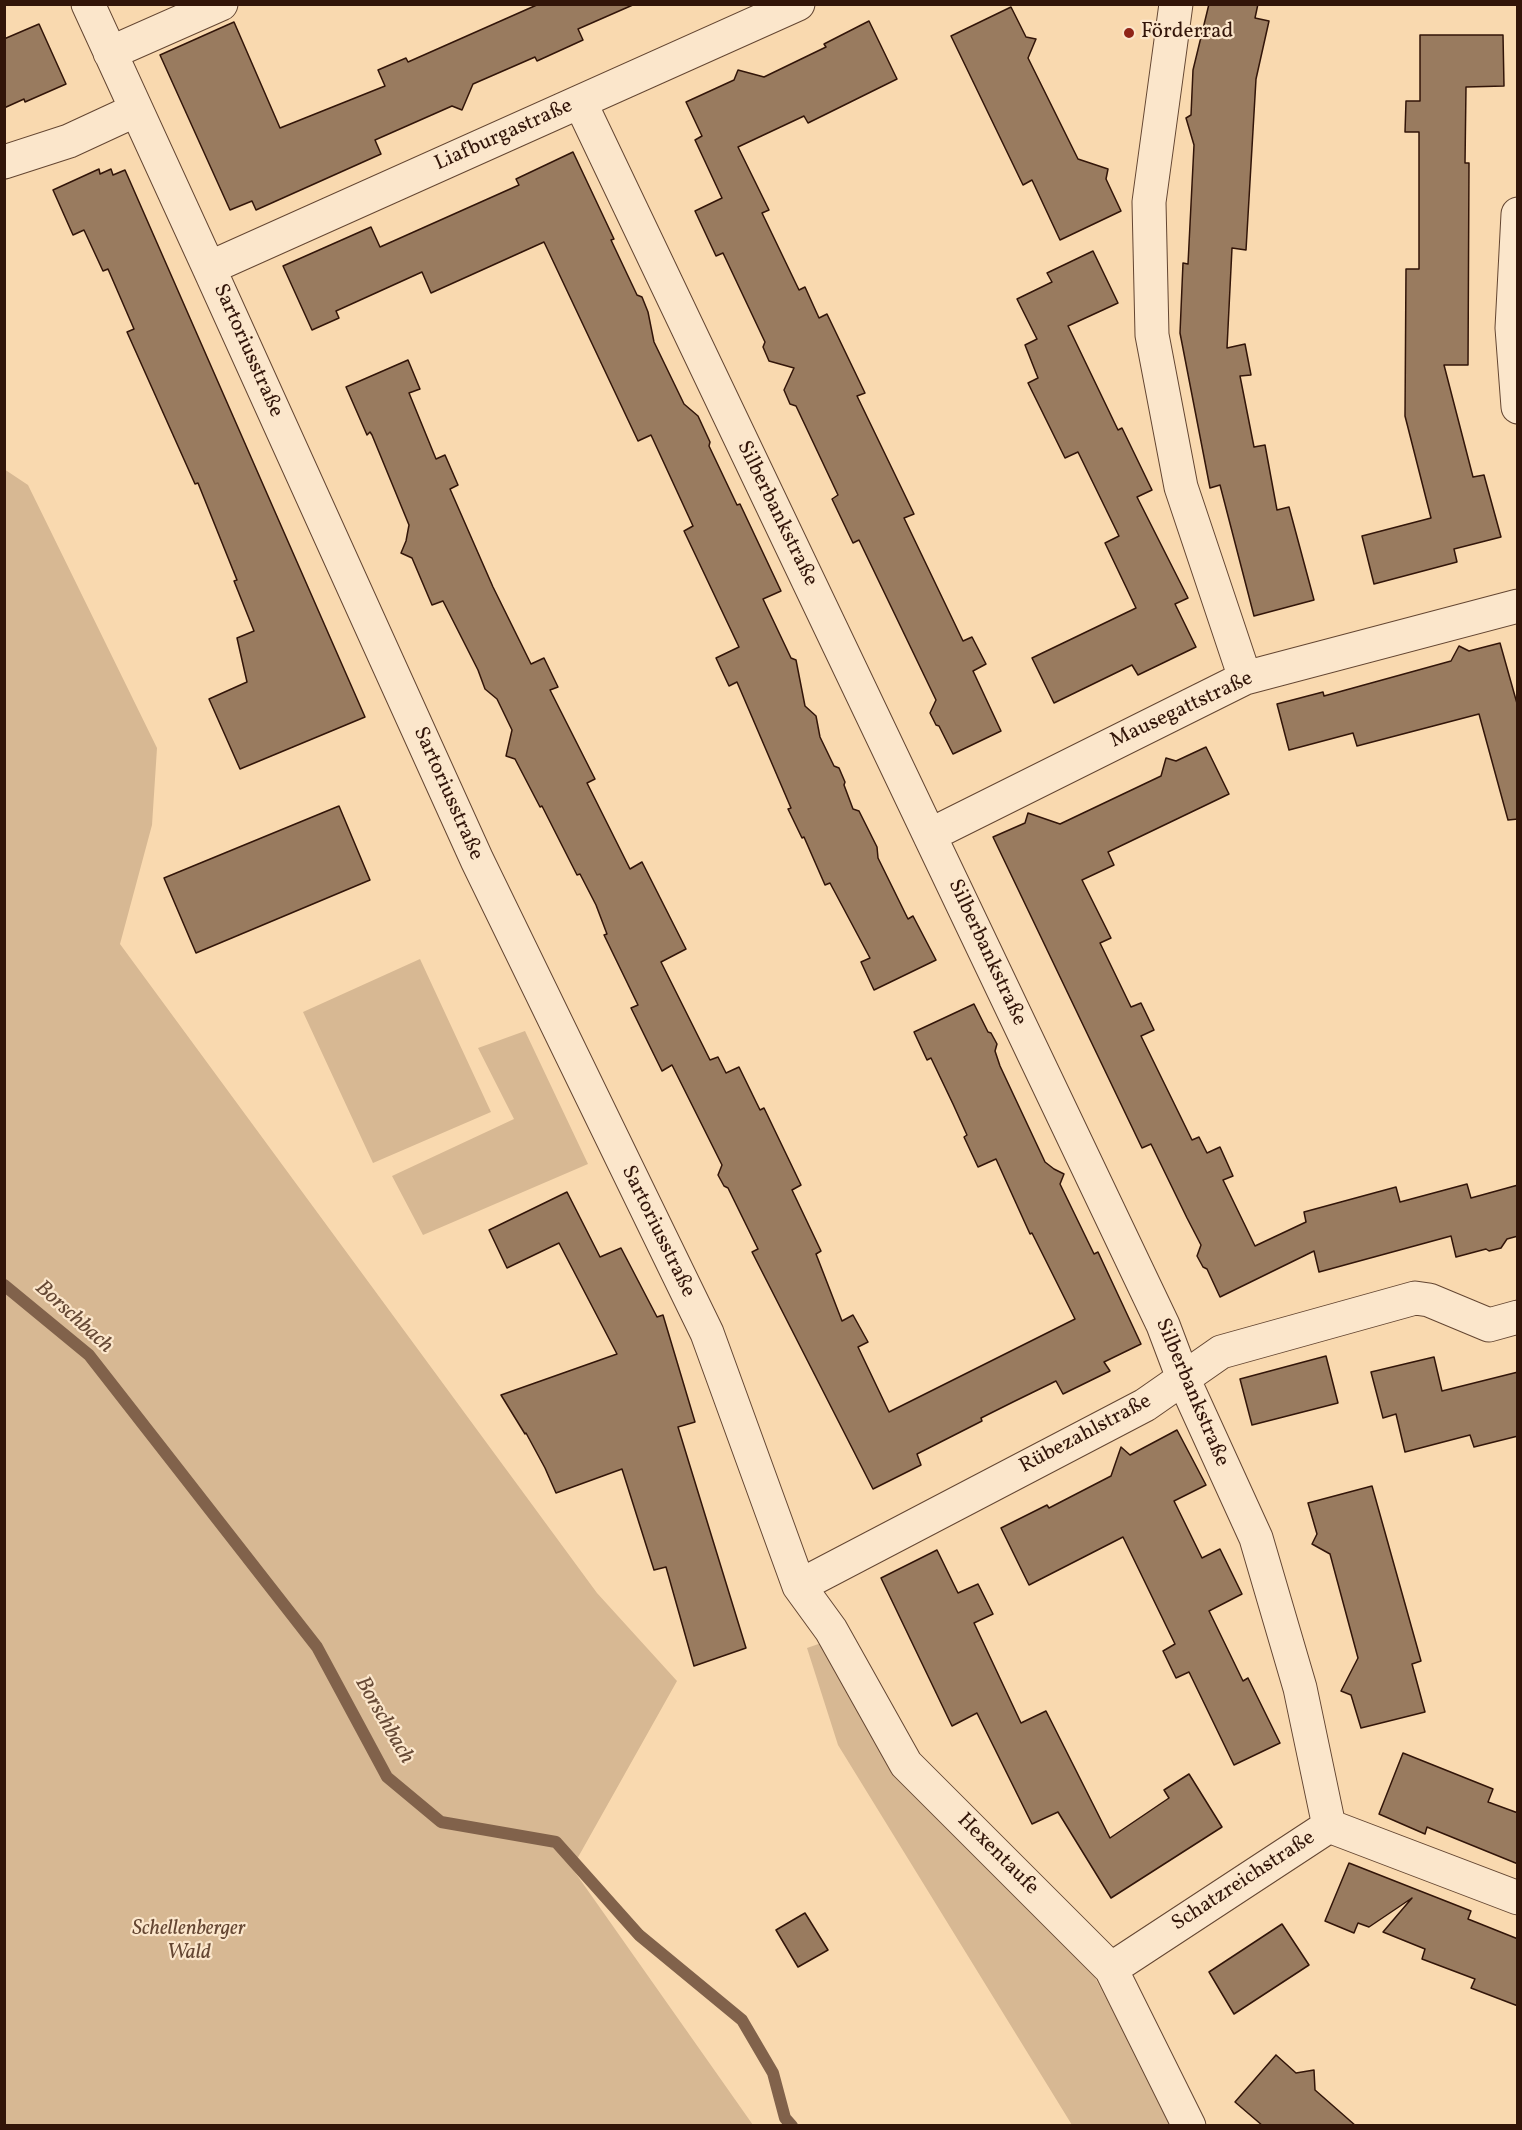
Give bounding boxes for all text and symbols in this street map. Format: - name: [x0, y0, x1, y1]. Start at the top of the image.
- place label: Förderrad: [1141, 20, 1233, 46]
- marker: Förderrad: [1122, 26, 1136, 40]
- street label: Liafburgastraße: [431, 94, 577, 178]
- street label: Sartoriusstraße: [206, 280, 288, 422]
- street label: Silberbankstraße: [730, 437, 822, 591]
- street label: Mausegattstraße: [1107, 667, 1257, 755]
- street label: Sartoriusstraße: [406, 723, 488, 865]
- street label: Silberbankstraße: [941, 876, 1031, 1030]
- street label: Sartoriusstraße: [614, 1162, 700, 1302]
- water label: Borschbach: [28, 1276, 118, 1360]
- street label: Silberbankstraße: [1148, 1315, 1234, 1471]
- street label: Rübezahlstraße: [1016, 1390, 1156, 1480]
- water label: Borschbach: [347, 1673, 419, 1769]
- street label: Hexentaufe: [951, 1809, 1043, 1901]
- street label: Schatzreichstraße: [1168, 1826, 1320, 1938]
- park label: Schellenberger Wald: [132, 1917, 246, 1967]

